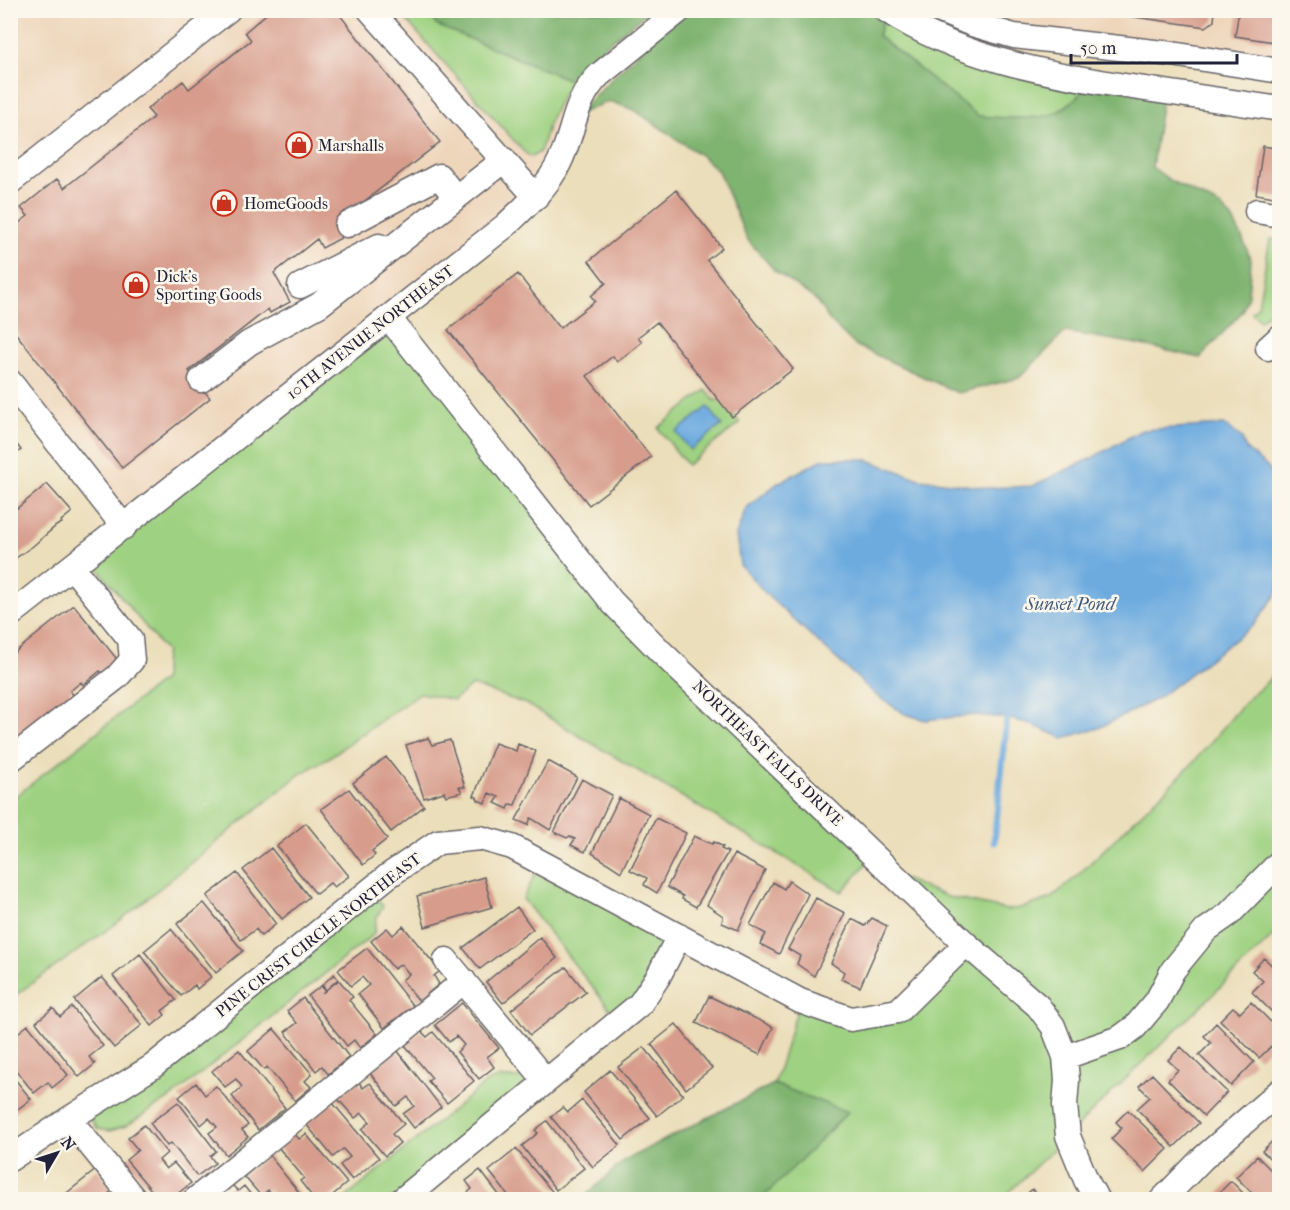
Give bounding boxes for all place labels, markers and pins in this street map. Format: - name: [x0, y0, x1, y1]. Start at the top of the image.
- shop icon: Marshalls: [284, 130, 314, 160]
- place label: Marshalls: [318, 136, 384, 155]
- shop icon: HomeGoods: [209, 188, 239, 218]
- place label: HomeGoods: [244, 194, 328, 213]
- place label: Dick's Sporting Goods: [156, 267, 262, 304]
- shop icon: Dick's Sporting Goods: [121, 270, 151, 300]

